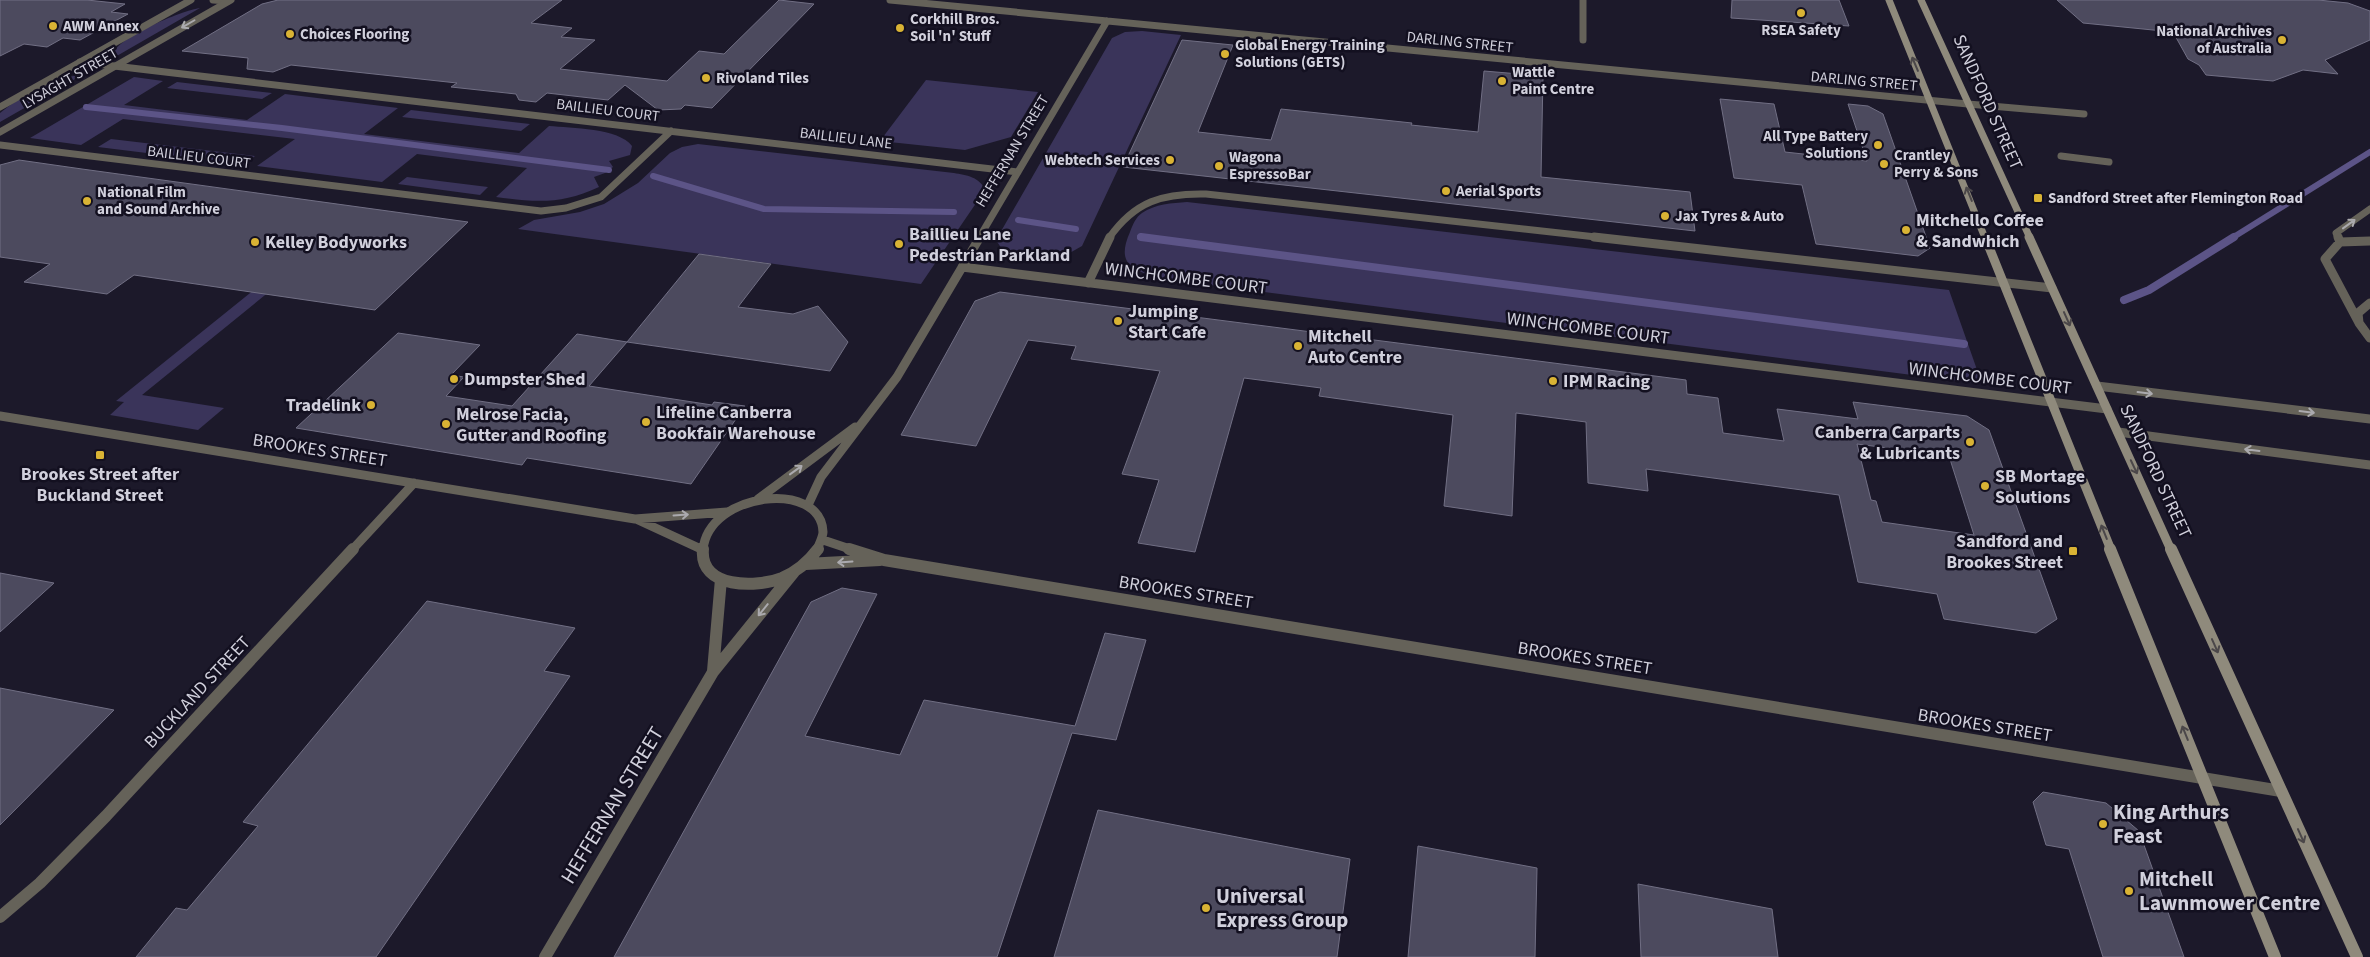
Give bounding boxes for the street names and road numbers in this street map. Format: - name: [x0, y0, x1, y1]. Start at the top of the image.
- street label: DARLING STREET: [1406, 26, 1514, 59]
- street label: SANDFORD STREET: [1947, 31, 2029, 174]
- street label: LYSAGHT STREET: [19, 43, 122, 114]
- street label: DARLING STREET: [1810, 66, 1918, 97]
- street label: HEFFERNAN STREET: [971, 91, 1054, 211]
- street label: BAILLIEU COURT: [555, 94, 661, 127]
- street label: BAILLIEU LANE: [798, 122, 894, 155]
- street label: BAILLIEU COURT: [146, 141, 252, 174]
- street label: WINCHCOMBE COURT: [1103, 256, 1269, 301]
- street label: WINCHCOMBE COURT: [1505, 306, 1671, 351]
- street label: WINCHCOMBE COURT: [1907, 356, 2073, 401]
- street label: SANDFORD STREET: [2113, 400, 2198, 543]
- street label: BROOKES STREET: [251, 428, 389, 474]
- street label: BROOKES STREET: [1117, 570, 1255, 616]
- street label: BUCKLAND STREET: [139, 630, 256, 754]
- street label: BROOKES STREET: [1516, 636, 1654, 682]
- street label: BROOKES STREET: [1916, 703, 2054, 749]
- street label: HEFFERNAN STREET: [553, 721, 671, 889]

